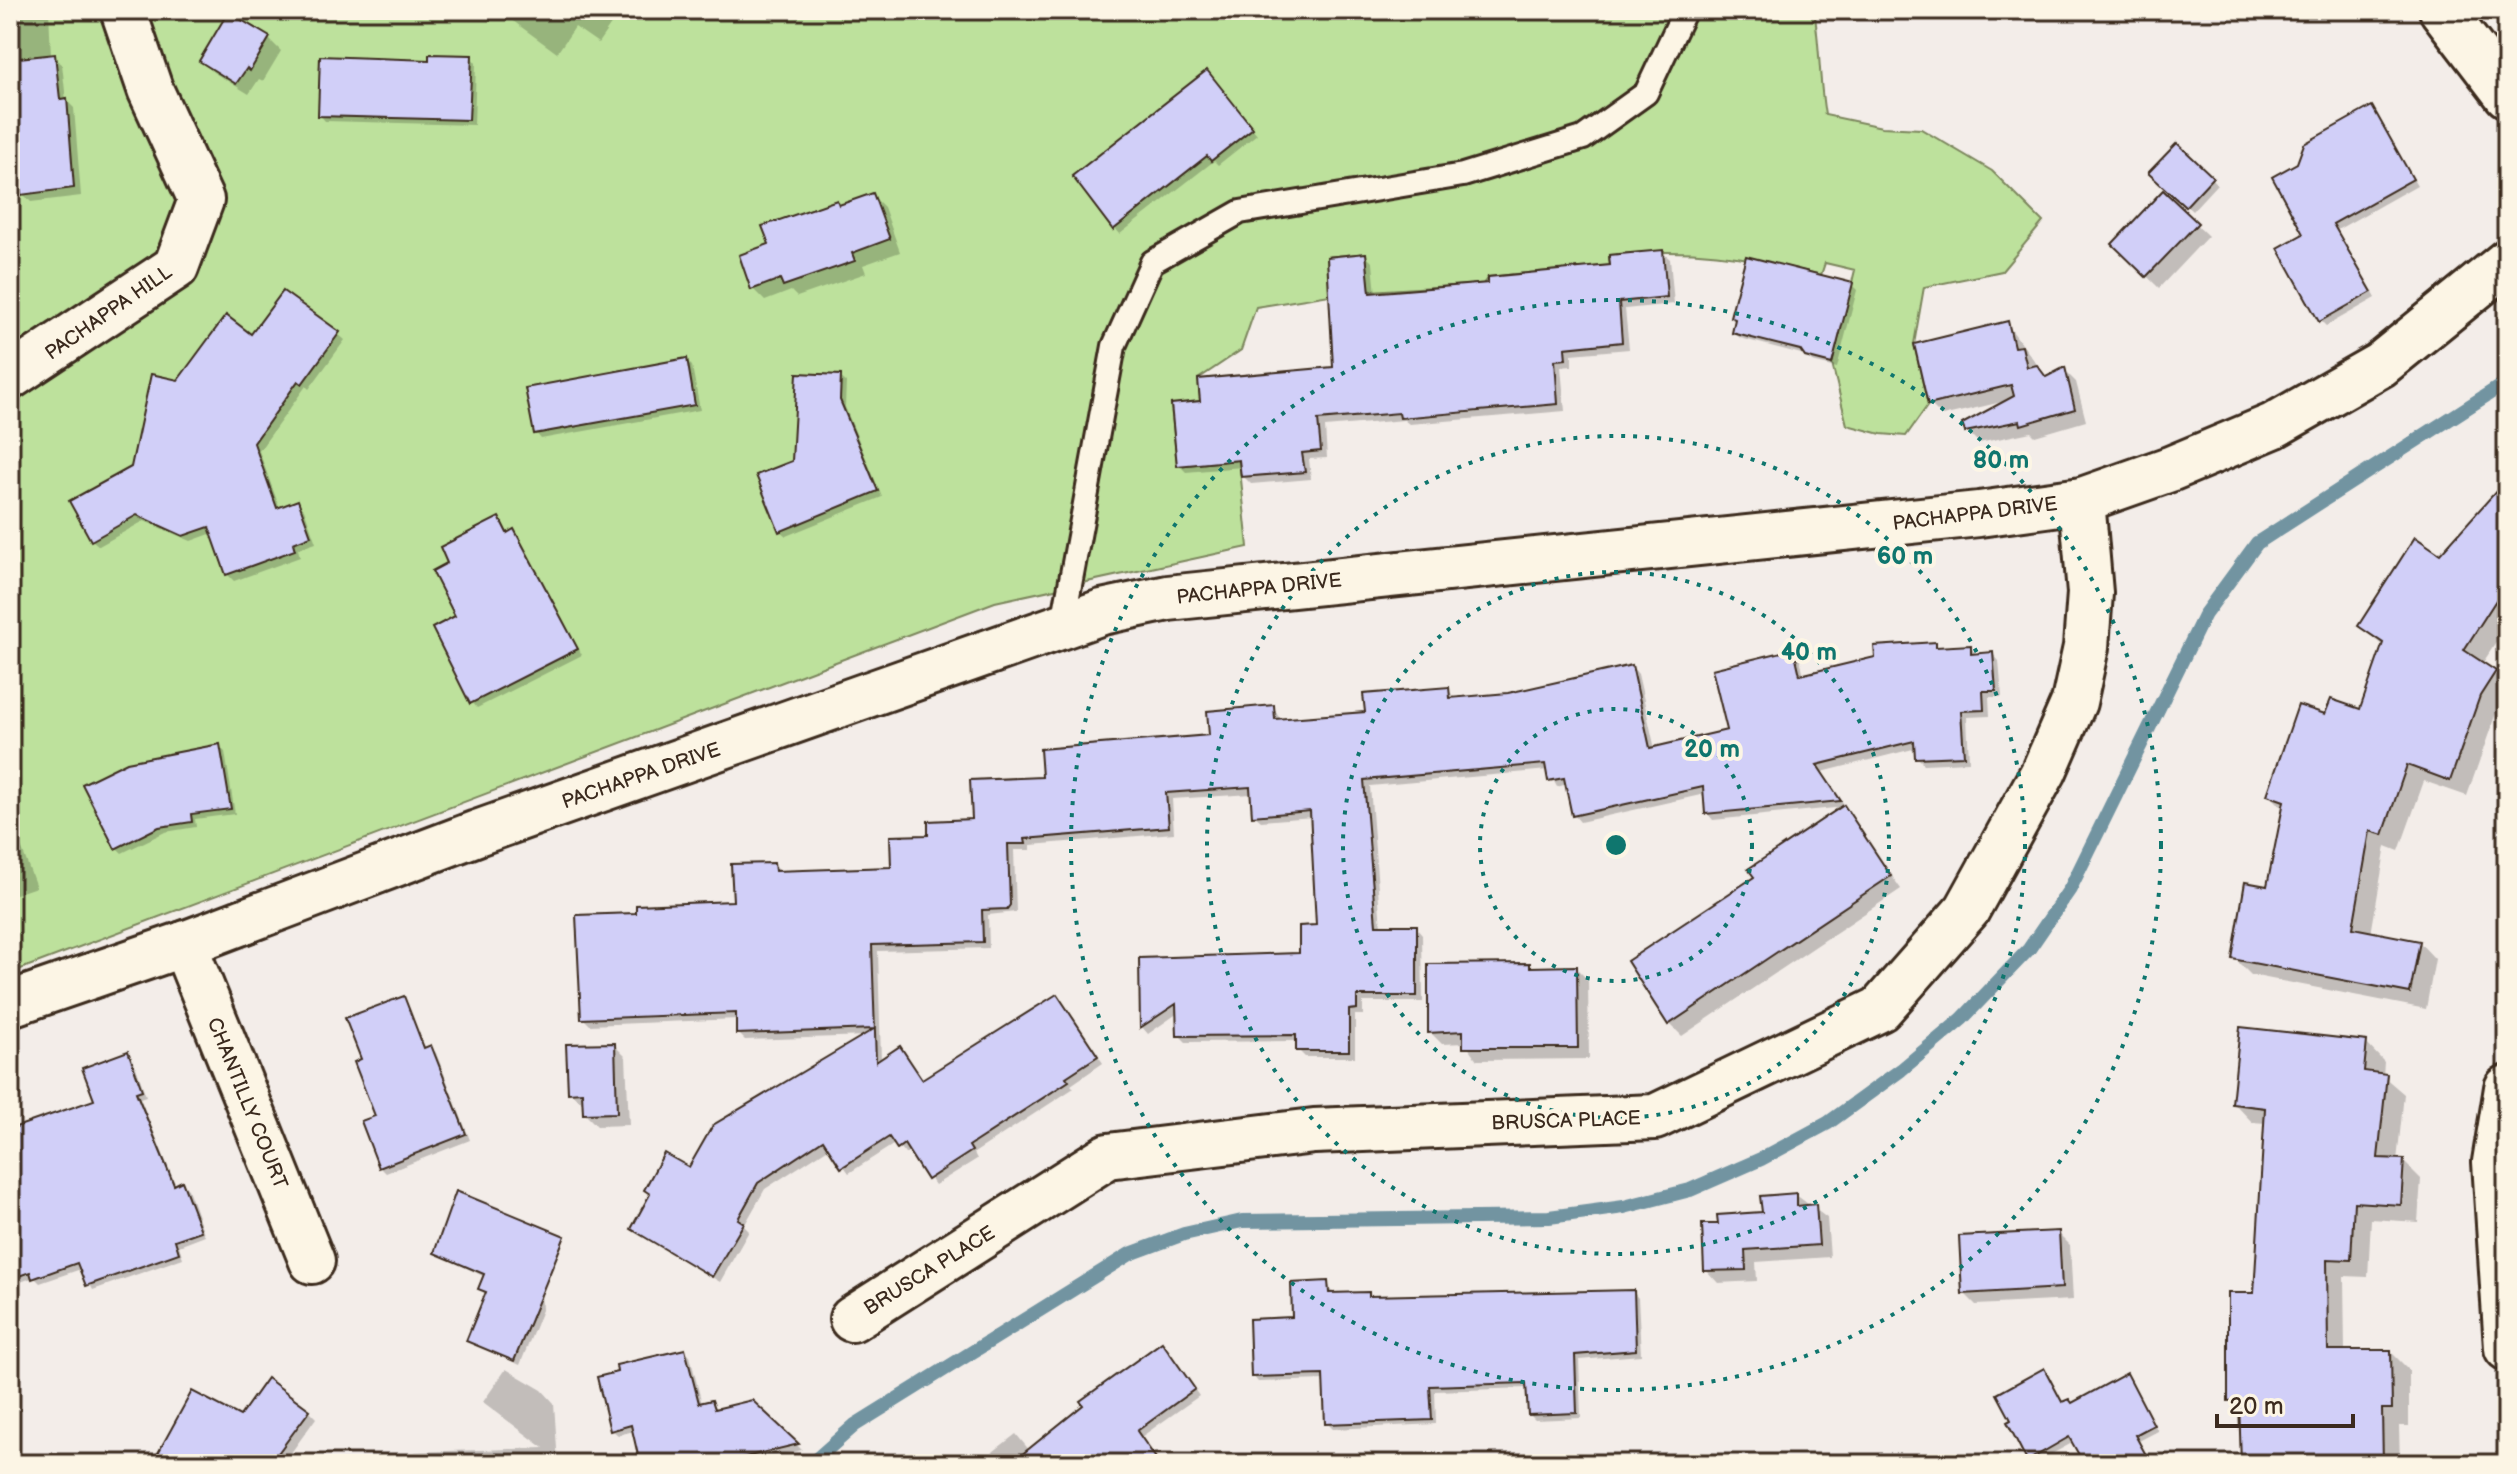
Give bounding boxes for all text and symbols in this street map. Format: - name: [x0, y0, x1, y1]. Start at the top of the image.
- street label: PACHAPPA HILL: [41, 260, 177, 365]
- text: 80 m: [1973, 446, 2029, 475]
- street label: PACHAPPA DRIVE: [1891, 492, 2059, 536]
- text: 60 m: [1877, 542, 1933, 571]
- street label: PACHAPPA DRIVE: [1175, 568, 1343, 610]
- text: 40 m: [1781, 638, 1837, 667]
- text: 20 m: [1684, 735, 1740, 764]
- street label: PACHAPPA DRIVE: [559, 738, 724, 814]
- centre of rings: [1602, 831, 1630, 859]
- street label: CHANTILLY COURT: [202, 1014, 292, 1193]
- street label: BRUSCA PLACE: [1491, 1106, 1641, 1136]
- street label: BRUSCA PLACE: [860, 1221, 999, 1321]
- scale bar: [2217, 1378, 2353, 1428]
- text: 20 m: [2229, 1392, 2284, 1421]

